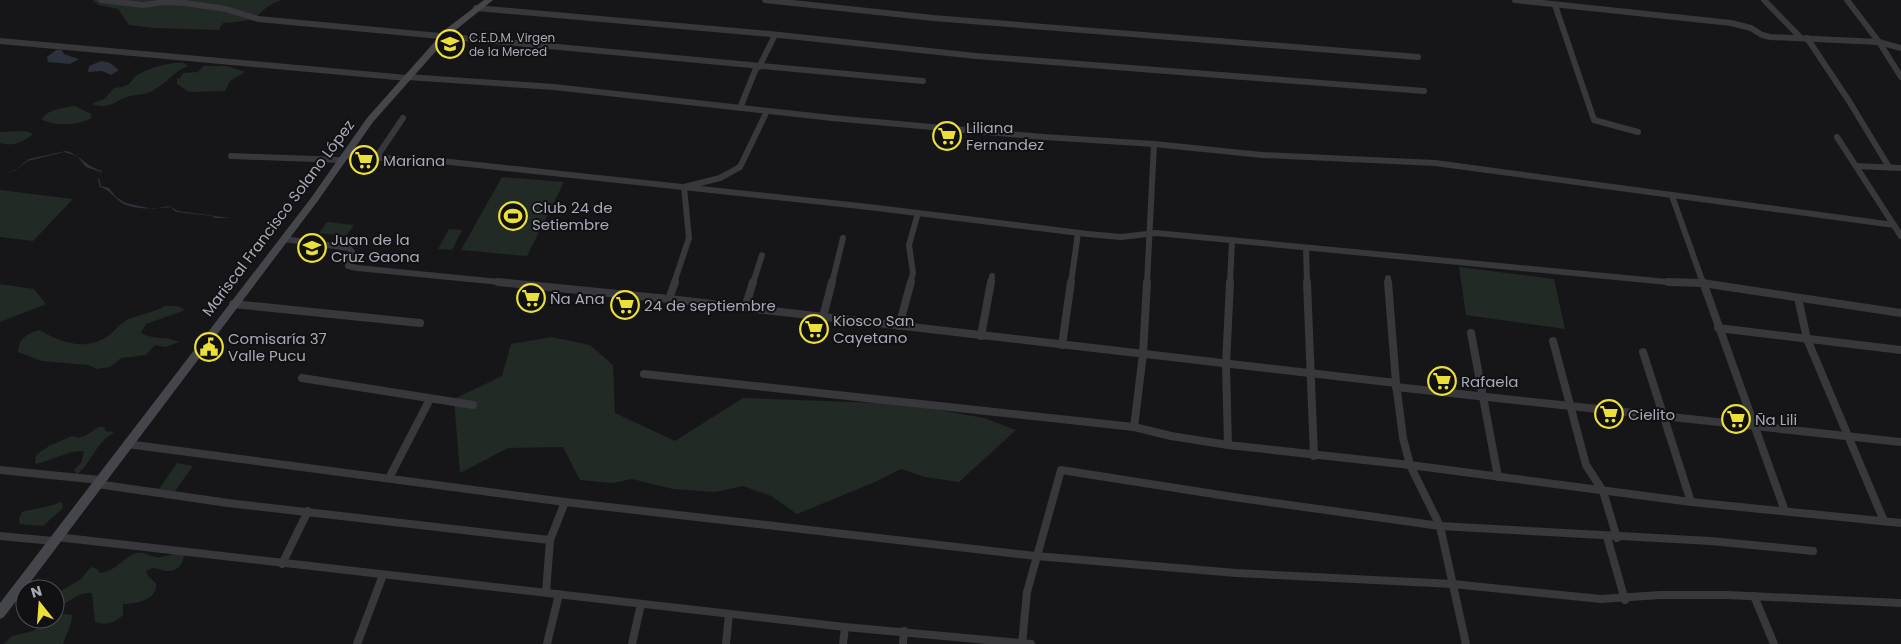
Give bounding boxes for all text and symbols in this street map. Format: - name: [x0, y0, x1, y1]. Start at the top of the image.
- school or university icon: C.E.D.M. Virgen de la Merced: [435, 29, 465, 59]
- place label: C.E.D.M. Virgen de la Merced: [469, 29, 555, 60]
- street label: Mariscal Francisco Solano López: [197, 115, 359, 321]
- place label: Liliana Fernandez: [966, 117, 1044, 155]
- supermarket icon: Liliana Fernandez: [932, 121, 962, 151]
- supermarket icon: Mariana: [349, 145, 379, 175]
- place label: Mariana: [383, 150, 445, 171]
- place label: Club 24 de Setiembre: [532, 197, 613, 235]
- sports icon: Club 24 de Setiembre: [498, 201, 528, 231]
- place label: Juan de la Cruz Gaona: [331, 229, 420, 267]
- school or university icon: Juan de la Cruz Gaona: [297, 233, 327, 263]
- supermarket icon: Ña Ana: [516, 283, 546, 313]
- place label: Ña Ana: [550, 288, 605, 309]
- supermarket icon: 24 de septiembre: [610, 290, 640, 320]
- place label: 24 de septiembre: [644, 295, 776, 316]
- place label: Kiosco San Cayetano: [833, 310, 914, 348]
- supermarket icon: Kiosco San Cayetano: [799, 314, 829, 344]
- place label: Comisaría 37 Valle Pucu: [228, 328, 327, 366]
- public building icon: Comisaría 37 Valle Pucu: [194, 332, 224, 362]
- supermarket icon: Rafaela: [1427, 366, 1457, 396]
- place label: Rafaela: [1461, 371, 1518, 392]
- supermarket icon: Cielito: [1594, 399, 1624, 429]
- place label: Cielito: [1628, 404, 1675, 425]
- supermarket icon: Ña Lili: [1721, 404, 1751, 434]
- place label: Ña Lili: [1755, 409, 1797, 430]
- north arrow: [15, 579, 65, 629]
- text: N: [28, 580, 44, 603]

